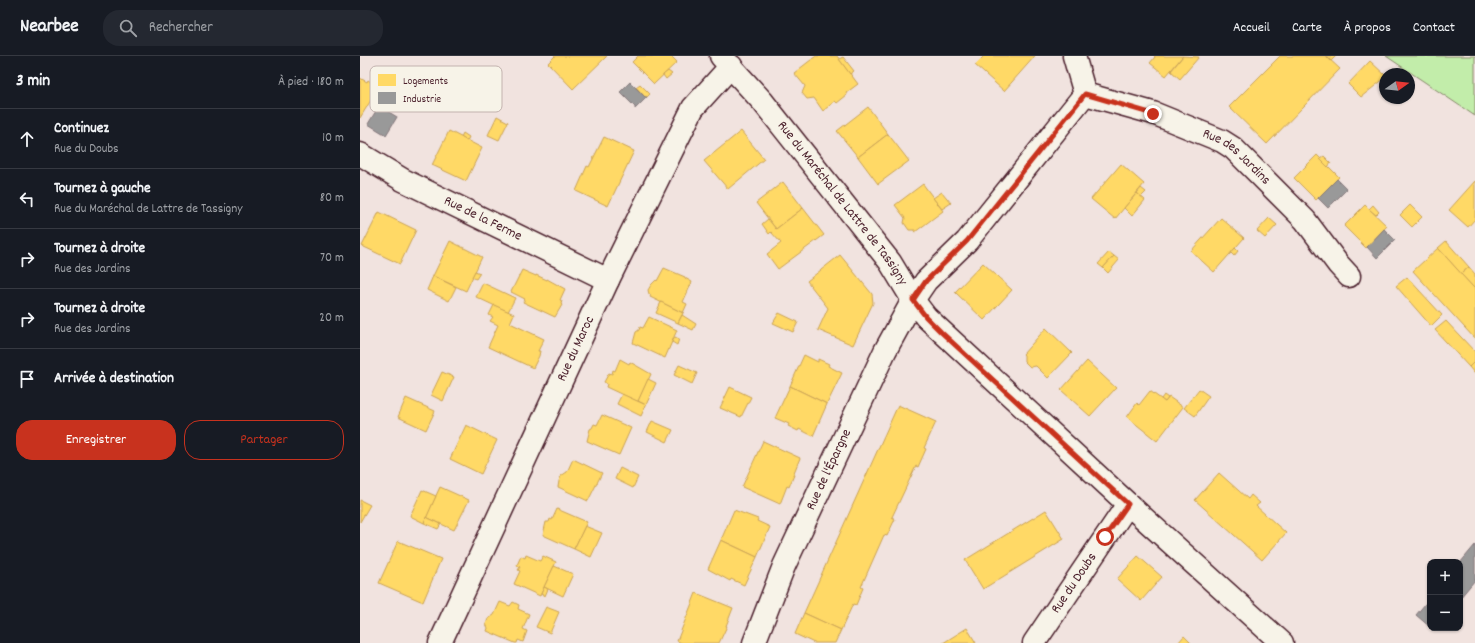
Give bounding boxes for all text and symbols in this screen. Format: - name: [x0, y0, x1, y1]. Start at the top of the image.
- search box: [103, 10, 383, 46]
- text: Nearbee: [20, 14, 79, 41]
- icon: search: [117, 17, 139, 39]
- text: Rechercher: [149, 17, 213, 39]
- text: Accueil: [1233, 18, 1270, 38]
- text: Carte: [1292, 18, 1322, 38]
- text: À propos: [1344, 18, 1391, 38]
- text: Contact: [1413, 18, 1455, 38]
- legend: [370, 66, 502, 112]
- north arrow: [1379, 68, 1415, 104]
- text: 3 min: [16, 70, 50, 94]
- text: À pied · 180 m: [278, 73, 344, 92]
- text: Logements: [403, 74, 449, 90]
- text: Industrie: [403, 92, 441, 108]
- route end: [1144, 105, 1162, 123]
- street label: Rue du Maréchal de Lattre de Tassigny: [772, 117, 912, 290]
- text: Continuez: [54, 118, 109, 140]
- street label: Rue des Jardins: [1199, 124, 1275, 190]
- icon: ahead: [16, 128, 38, 150]
- text: 10 m: [322, 129, 344, 148]
- text: Rue du Doubs: [54, 140, 119, 159]
- text: Tournez à gauche: [54, 178, 151, 200]
- icon: left: [16, 188, 38, 210]
- text: 80 m: [320, 189, 344, 208]
- street label: Rue de la Ferme: [440, 191, 525, 246]
- text: Rue du Maréchal de Lattre de Tassigny: [54, 200, 243, 219]
- text: Tournez à droite: [54, 238, 145, 260]
- icon: right: [16, 248, 38, 270]
- text: 70 m: [320, 249, 344, 268]
- text: Rue des Jardins: [54, 260, 131, 279]
- text: Tournez à droite: [54, 298, 145, 320]
- icon: right: [16, 308, 38, 330]
- text: 20 m: [319, 309, 344, 328]
- street label: Rue du Maroc: [552, 313, 600, 385]
- text: Rue des Jardins: [54, 320, 131, 339]
- icon: arrive: [16, 368, 38, 390]
- text: Arrivée à destination: [54, 368, 174, 390]
- button: Enregistrer: [16, 420, 176, 460]
- button: Partager: [184, 420, 344, 460]
- street label: Rue de l'Épargne: [802, 426, 857, 514]
- route start: [1096, 528, 1114, 546]
- street label: Rue du Doubs: [1047, 549, 1102, 618]
- map controls: [1427, 559, 1463, 631]
- button: +: [1427, 559, 1463, 595]
- button: −: [1427, 595, 1463, 631]

